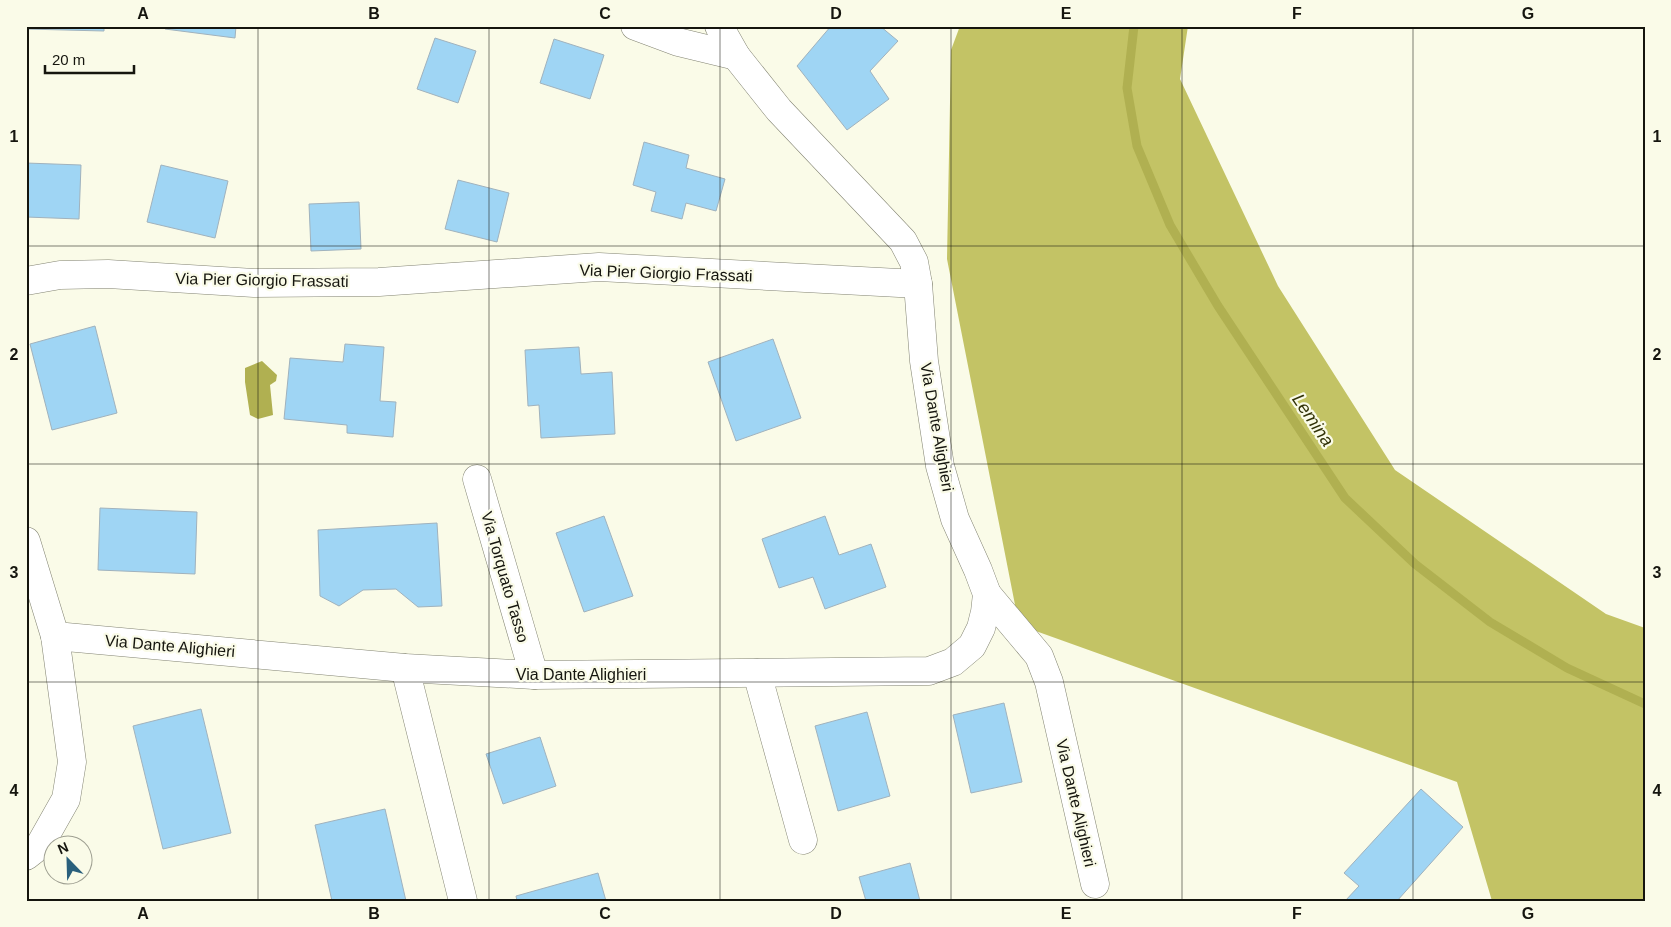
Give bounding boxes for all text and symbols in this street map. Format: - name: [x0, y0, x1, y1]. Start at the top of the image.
- text: A: [137, 5, 149, 22]
- text: B: [368, 5, 380, 22]
- text: C: [599, 5, 611, 22]
- text: D: [830, 5, 842, 22]
- text: E: [1061, 5, 1072, 22]
- text: F: [1292, 5, 1302, 22]
- text: G: [1522, 5, 1534, 22]
- scale bar: [45, 42, 134, 74]
- text: 20 m: [52, 51, 85, 68]
- text: 1: [10, 128, 19, 145]
- text: 1: [1653, 128, 1662, 145]
- street label: Via Pier Giorgio Frassati: [579, 261, 753, 285]
- street label: Via Pier Giorgio Frassati: [175, 270, 349, 290]
- text: 2: [10, 346, 19, 363]
- text: 2: [1653, 346, 1662, 363]
- street label: Via Dante Alighieri: [917, 361, 957, 493]
- water label: Lemina: [1288, 390, 1338, 450]
- street label: Via Torquato Tasso: [478, 510, 532, 644]
- text: 3: [10, 564, 19, 581]
- text: 3: [1653, 564, 1662, 581]
- street label: Via Dante Alighieri: [104, 632, 236, 660]
- street label: Via Dante Alighieri: [516, 666, 646, 683]
- street label: Via Dante Alighieri: [1053, 738, 1099, 868]
- text: 4: [10, 782, 19, 799]
- text: 4: [1653, 782, 1662, 799]
- north arrow: [42, 834, 92, 884]
- text: N: [55, 839, 71, 857]
- text: A: [137, 905, 149, 922]
- text: B: [368, 905, 380, 922]
- text: C: [599, 905, 611, 922]
- text: D: [830, 905, 842, 922]
- text: E: [1061, 905, 1072, 922]
- text: F: [1292, 905, 1302, 922]
- text: G: [1522, 905, 1534, 922]

